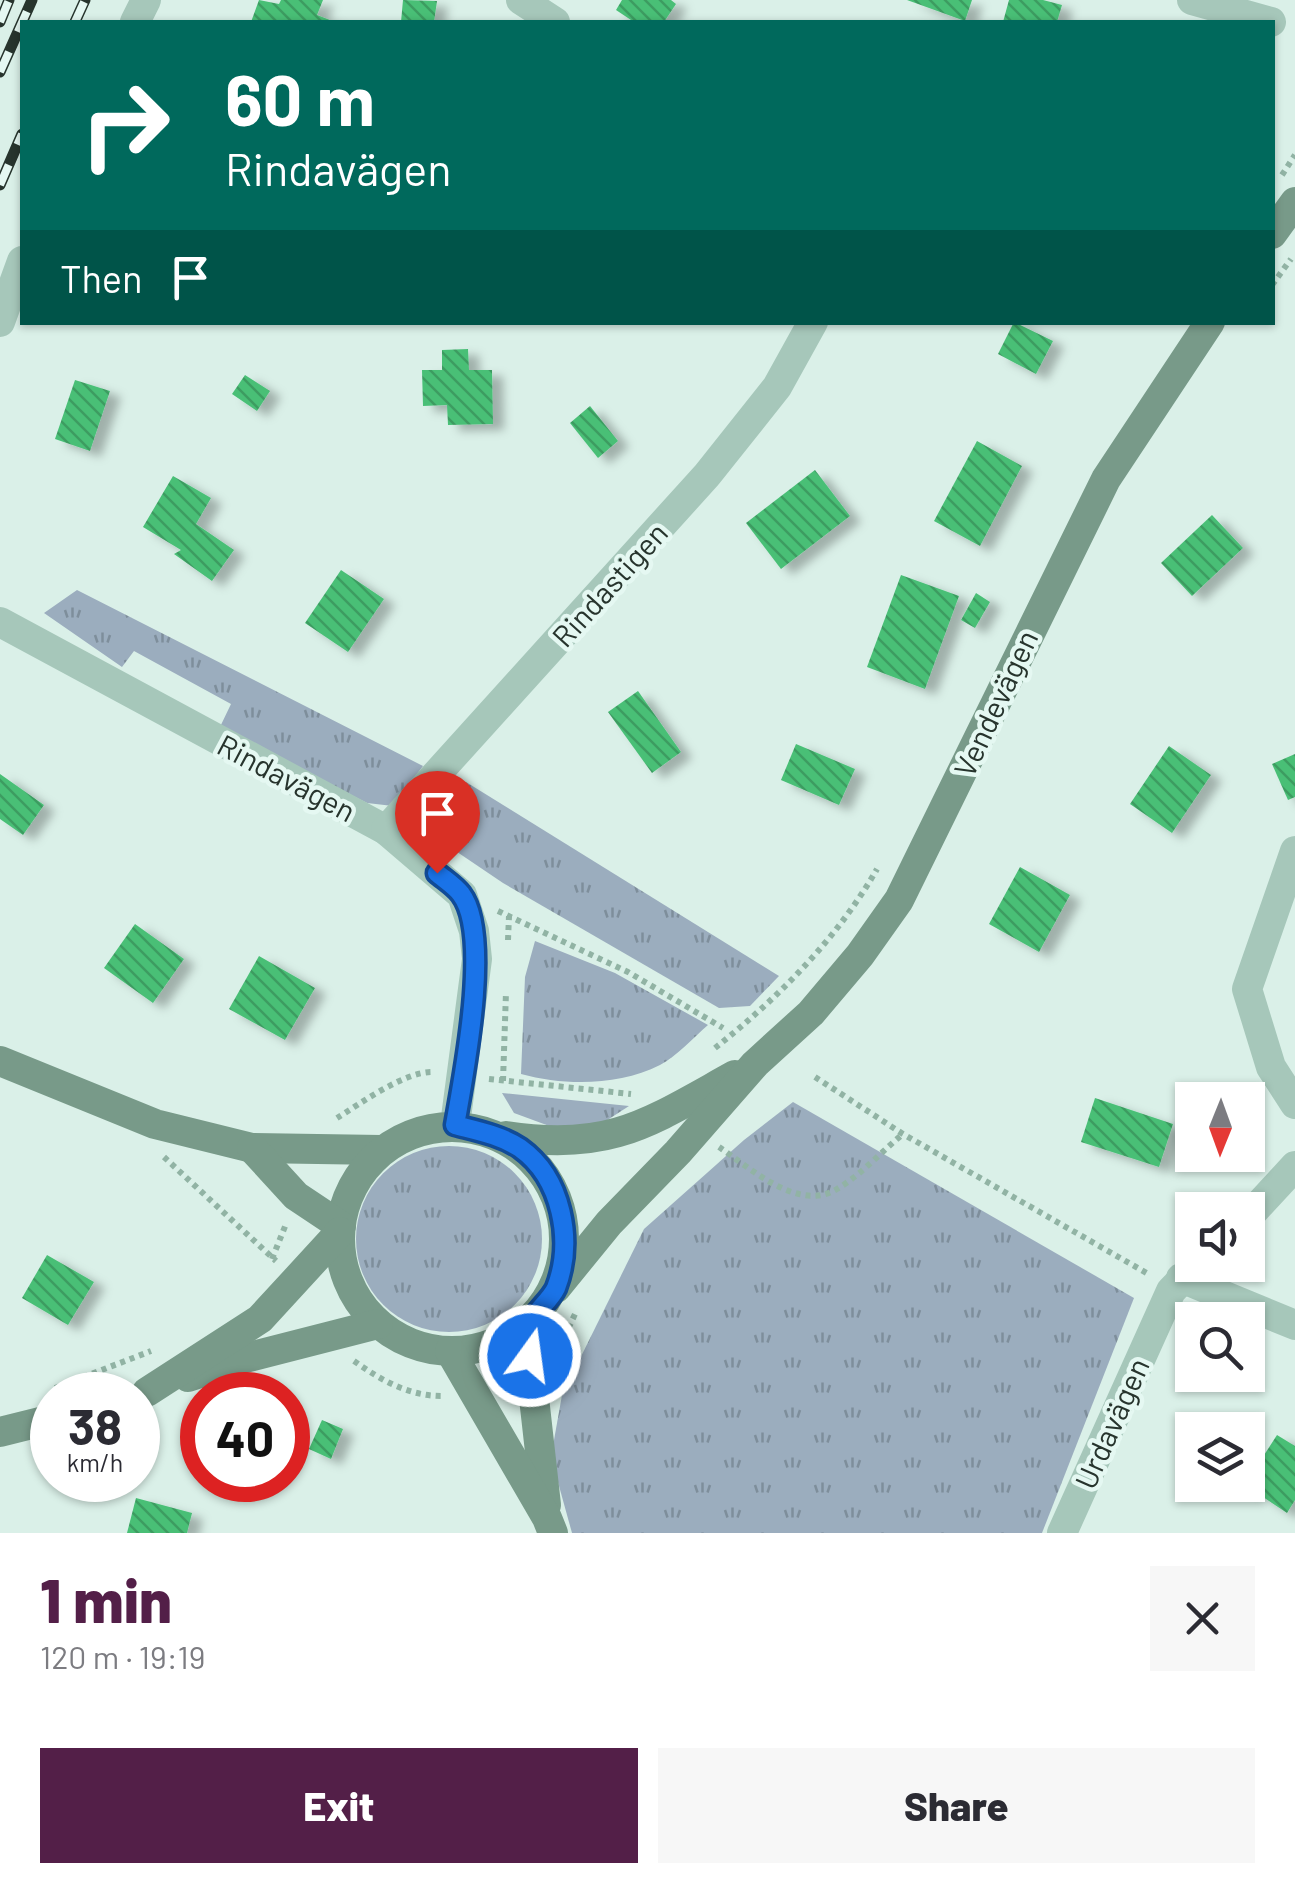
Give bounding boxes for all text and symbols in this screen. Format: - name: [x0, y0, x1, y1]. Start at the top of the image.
- text: 60 m: [225, 56, 375, 140]
- icon: right: [60, 60, 190, 190]
- text: Rindavägen: [225, 141, 451, 195]
- icon: arrive: [163, 250, 218, 305]
- text: Then: [60, 255, 143, 301]
- street label: Rindastigen: [544, 514, 674, 654]
- street label: Vendevägen: [945, 624, 1045, 782]
- street label: Rindavägen: [212, 726, 362, 828]
- pin: [395, 771, 480, 874]
- icon: arrive: [410, 786, 465, 841]
- north arrow: [1175, 1082, 1265, 1172]
- map controls: [1175, 1082, 1265, 1502]
- button: sound: [1175, 1192, 1265, 1282]
- button: search: [1175, 1302, 1265, 1392]
- position arrow: [478, 1304, 582, 1408]
- street label: Urdavägen: [1066, 1352, 1156, 1494]
- speed limit sign: 40: [180, 1372, 310, 1502]
- text: 38: [68, 1395, 122, 1455]
- button: layers: [1175, 1412, 1265, 1502]
- text: km/h: [67, 1447, 123, 1477]
- text: 1 min: [40, 1563, 172, 1635]
- button: close: [1150, 1566, 1255, 1671]
- text: 120 m · 19:19: [40, 1637, 205, 1675]
- button: Exit: [40, 1748, 638, 1863]
- button: Share: [658, 1748, 1255, 1863]

